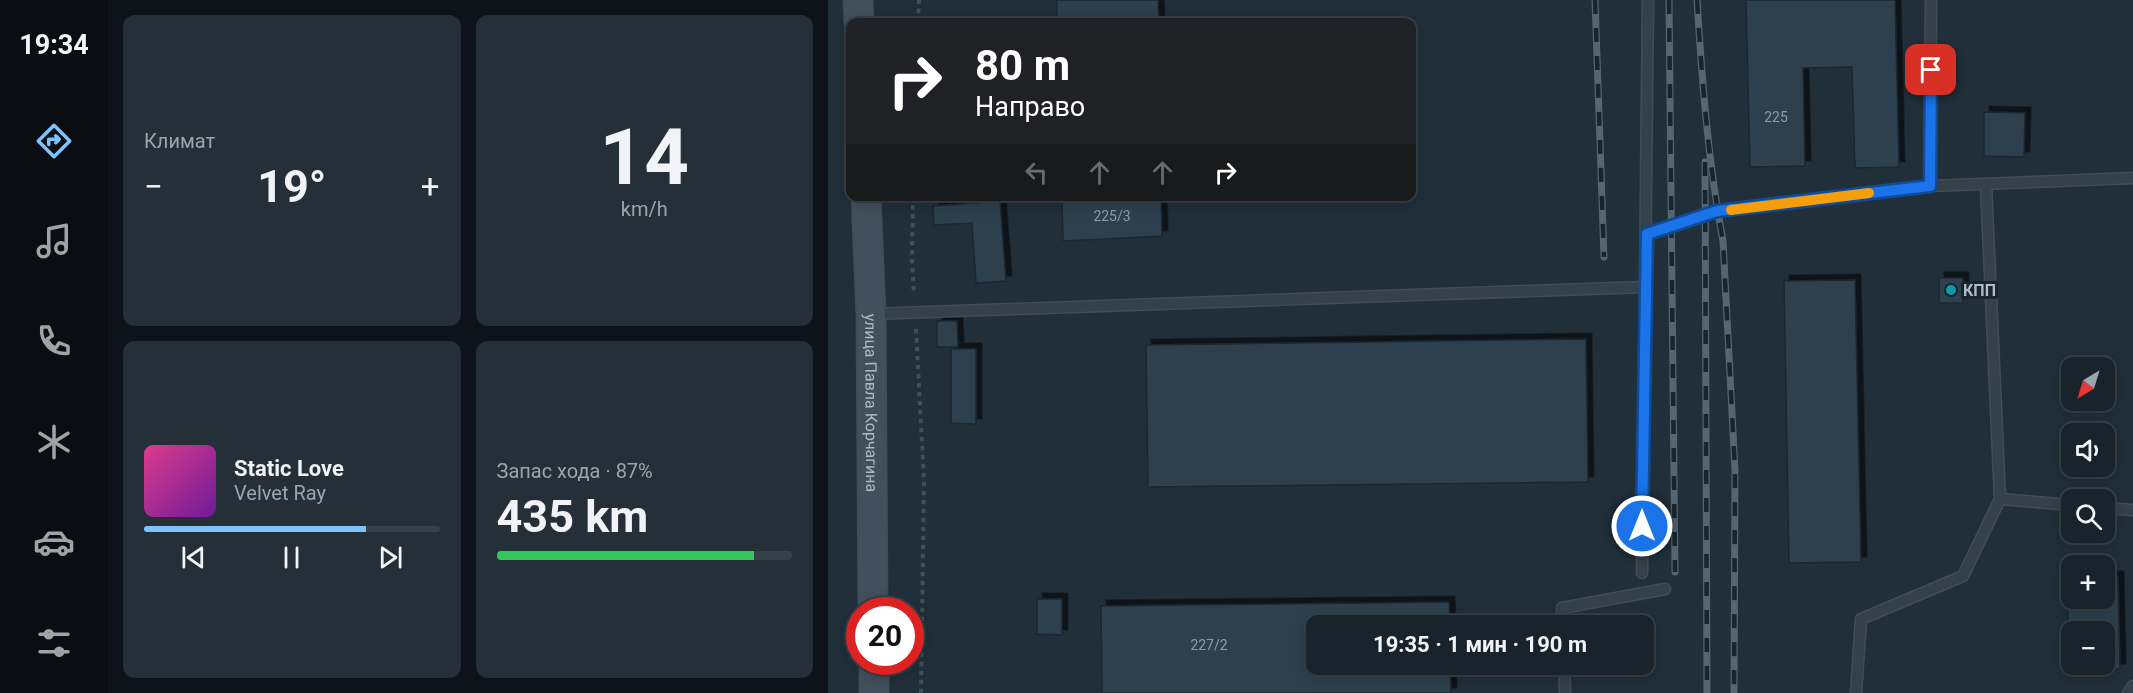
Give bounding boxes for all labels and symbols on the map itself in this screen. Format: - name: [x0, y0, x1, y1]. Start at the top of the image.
- pin: [1905, 44, 1956, 95]
- house number: 225: [1764, 109, 1788, 125]
- house number: 225/3: [1093, 208, 1131, 224]
- place label: КПП: [1963, 281, 1996, 300]
- marker: КПП: [1944, 283, 1958, 297]
- street label: улица Павла Корчагина: [861, 314, 882, 492]
- north arrow: [2061, 357, 2115, 411]
- position arrow: [1610, 494, 1674, 558]
- speed limit sign: 20: [846, 597, 924, 675]
- house number: 227/2: [1190, 637, 1228, 653]

